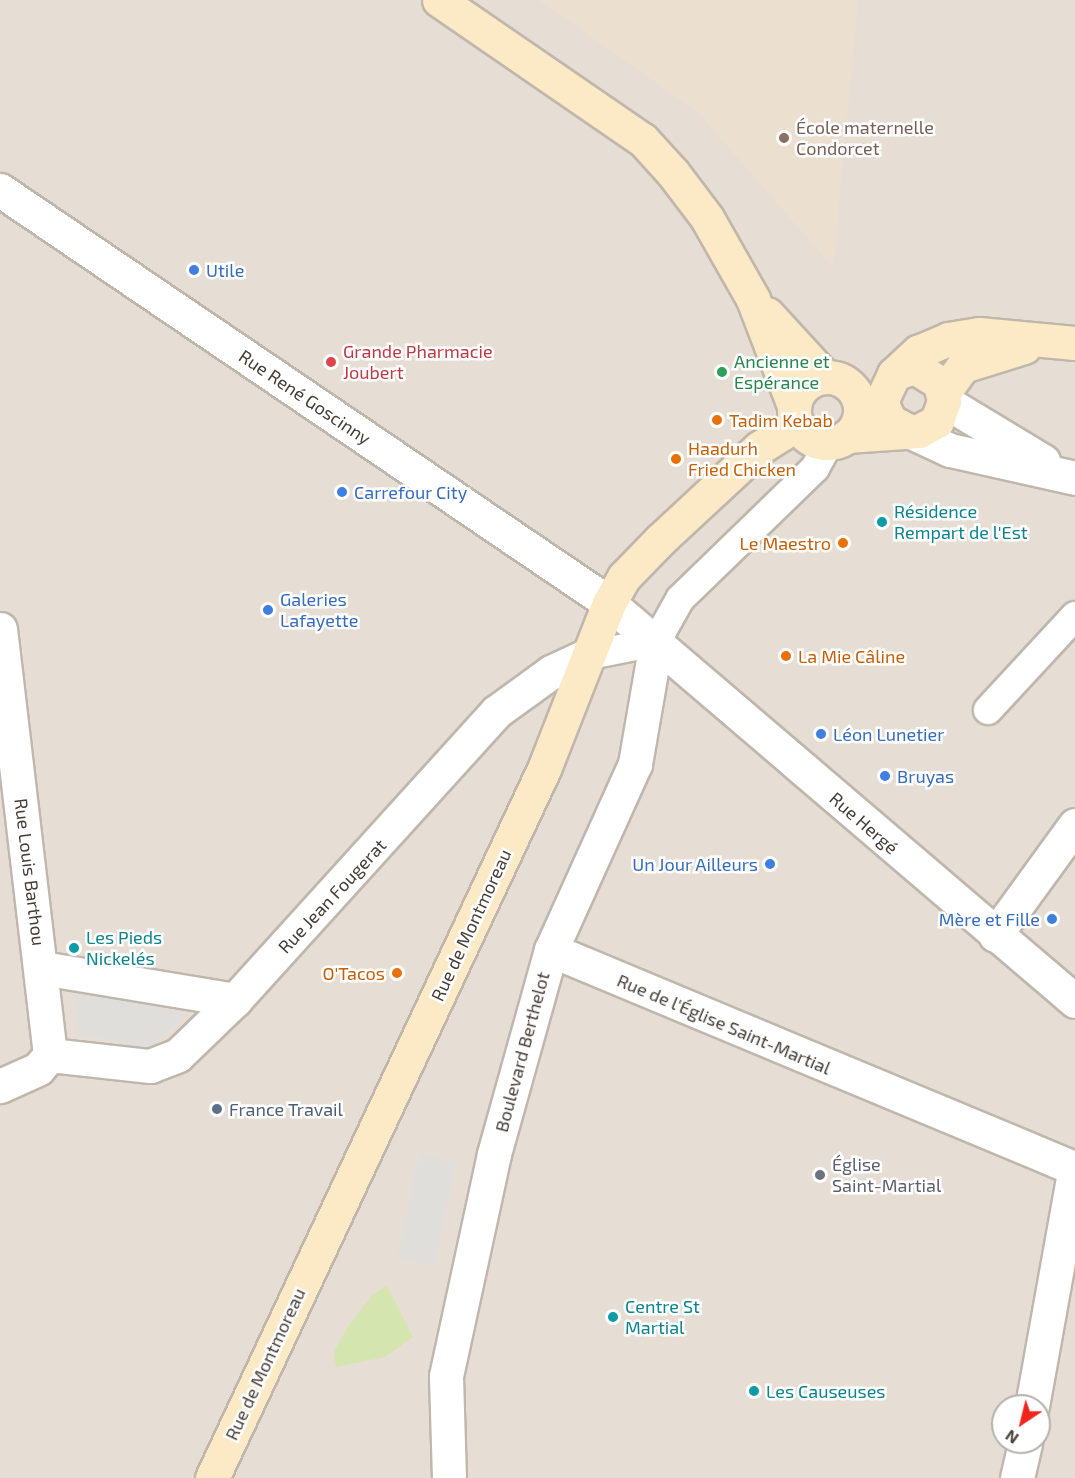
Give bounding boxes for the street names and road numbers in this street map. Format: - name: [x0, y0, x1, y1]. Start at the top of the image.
- street label: Rue René Goscinny: [235, 345, 375, 449]
- street label: Rue Hergé: [825, 787, 903, 859]
- street label: Rue Louis Barthou: [10, 797, 50, 947]
- street label: Rue Jean Fougerat: [273, 834, 391, 958]
- street label: Rue de Montmoreau: [426, 846, 516, 1004]
- street label: Rue de l'Église Saint-Martial: [614, 969, 834, 1079]
- street label: Boulevard Berthelot: [490, 970, 554, 1134]
- street label: Rue de Montmoreau: [220, 1285, 310, 1443]

